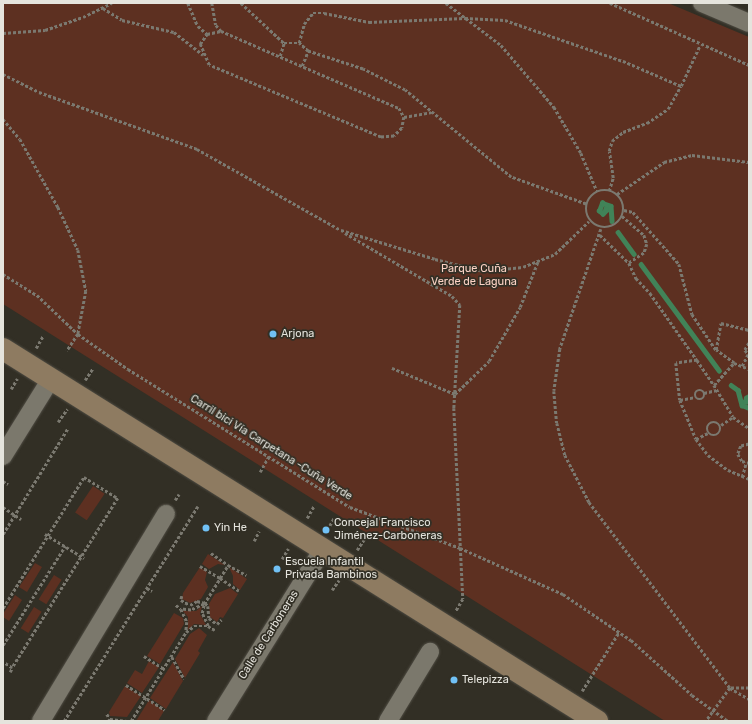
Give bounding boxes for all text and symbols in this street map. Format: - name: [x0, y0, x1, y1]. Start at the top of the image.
- park label: Parque Cuña Verde de Laguna: [431, 263, 517, 289]
- place label: Arjona: [281, 327, 314, 341]
- marker: Arjona: [268, 329, 278, 339]
- street label: Carril bici Vía Carpetana -Cuña Verde: [187, 392, 355, 504]
- place label: Concejal Francisco Jiménez-Carboneras: [334, 517, 442, 543]
- place label: Yin He: [214, 521, 247, 535]
- marker: Yin He: [201, 523, 211, 533]
- marker: Concejal Francisco Jiménez-Carboneras: [321, 525, 331, 535]
- place label: Escuela Infantil Privada Bambinos: [285, 556, 377, 582]
- marker: Escuela Infantil Privada Bambinos: [272, 564, 282, 574]
- street label: Calle de Carboneras: [236, 588, 302, 682]
- place label: Telepizza: [462, 673, 509, 687]
- marker: Telepizza: [449, 675, 459, 685]

